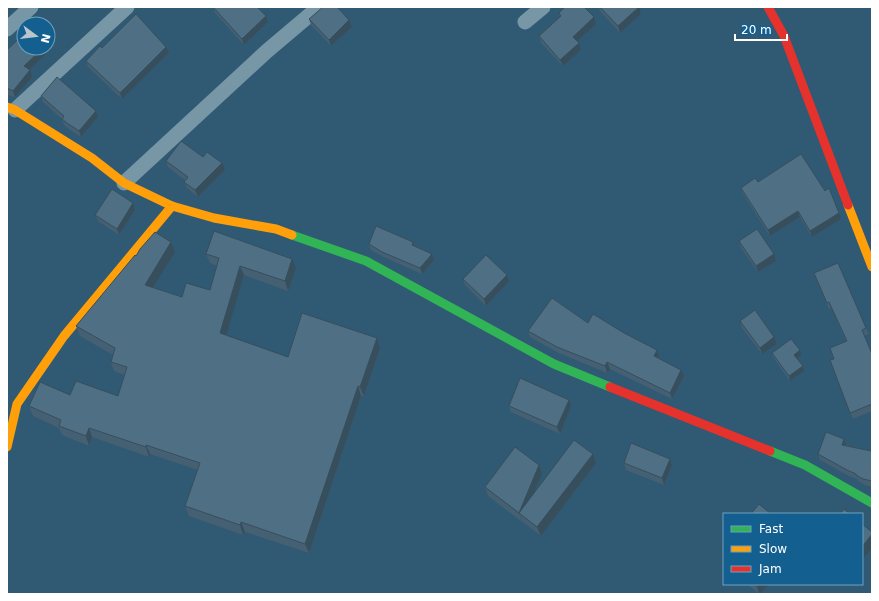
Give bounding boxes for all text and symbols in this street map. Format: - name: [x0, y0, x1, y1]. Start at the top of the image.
- north arrow: [16, 16, 56, 56]
- scale bar: [735, 16, 787, 42]
- text: 20 m: [741, 23, 772, 37]
- text: N: [38, 32, 53, 45]
- legend: [723, 513, 863, 585]
- text: Fast: [759, 522, 783, 536]
- text: Slow: [759, 542, 787, 556]
- text: Jam: [758, 562, 782, 576]

